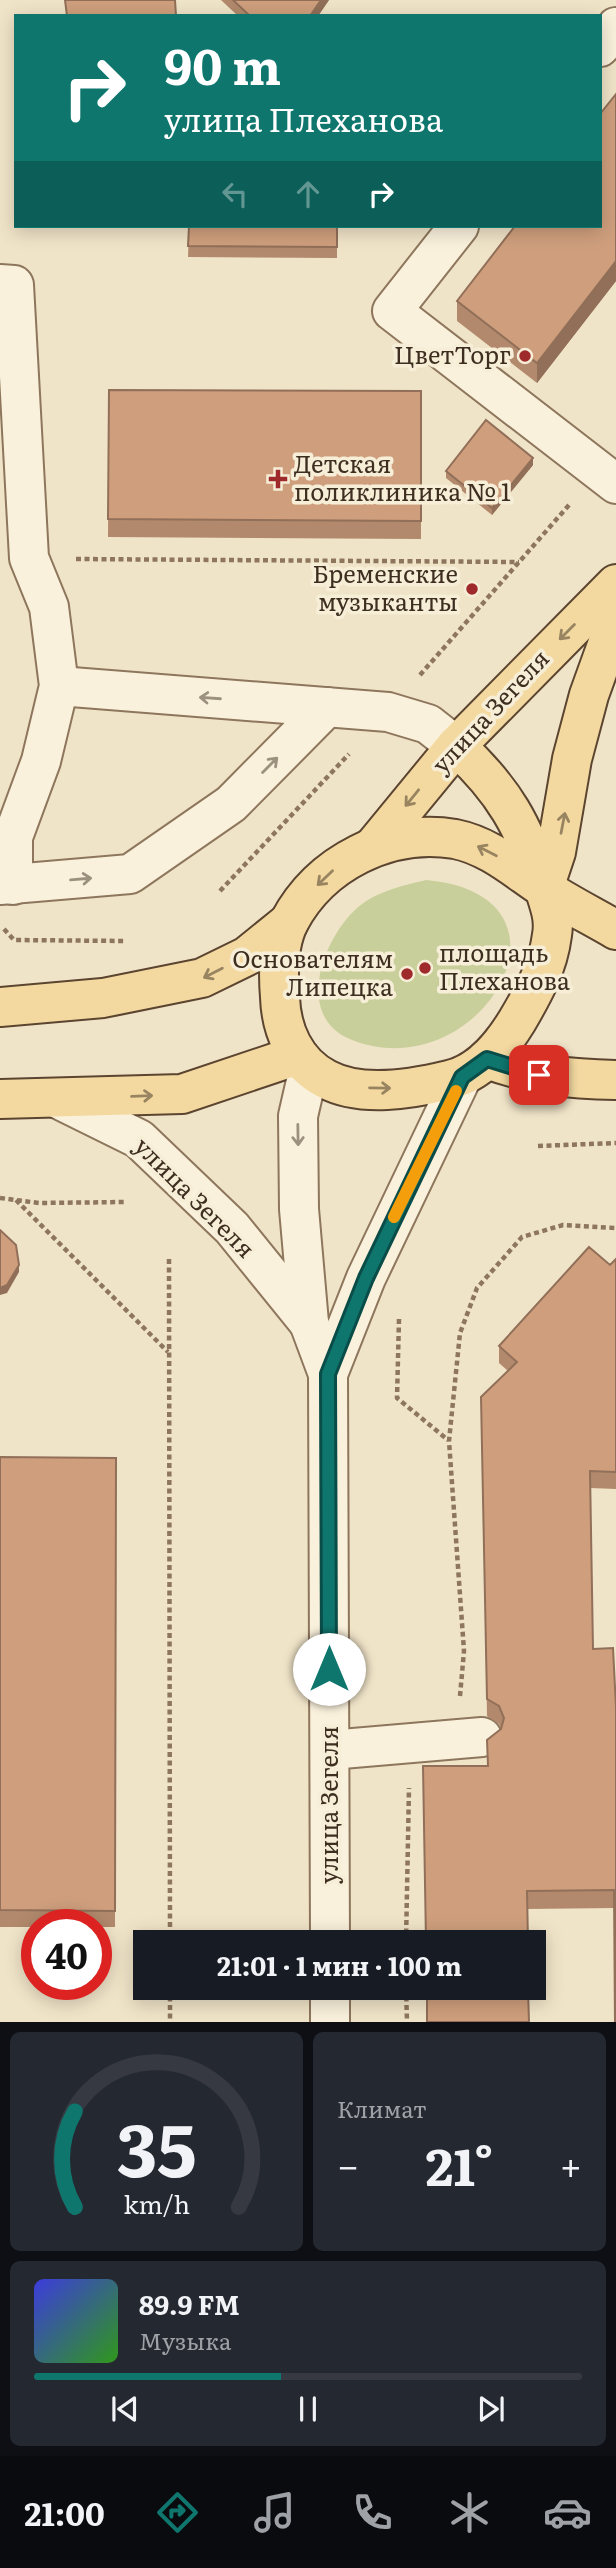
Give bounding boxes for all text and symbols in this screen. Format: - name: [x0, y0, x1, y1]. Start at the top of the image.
- text: 90 m: [164, 27, 281, 100]
- icon: right: [49, 42, 140, 133]
- text: улица Плеханова: [164, 94, 443, 142]
- icon: left: [216, 175, 254, 213]
- icon: ahead: [289, 175, 327, 213]
- icon: right: [362, 175, 400, 213]
- place label: ЦветТорг: [394, 336, 511, 371]
- marker: ЦветТорг: [517, 348, 533, 364]
- place label: Детская поликлиника № 1: [294, 445, 511, 508]
- marker: Детская поликлиника № 1: [268, 469, 288, 489]
- place label: Бременские музыканты: [313, 555, 458, 618]
- marker: Бременские музыканты: [464, 581, 480, 597]
- one-way arrow: [559, 623, 576, 640]
- street label: улица Зегеля: [422, 640, 556, 780]
- one-way arrow: [199, 691, 222, 704]
- one-way arrow: [262, 756, 279, 773]
- one-way arrow: [405, 789, 420, 807]
- one-way arrow: [556, 812, 570, 835]
- one-way arrow: [478, 843, 498, 857]
- one-way arrow: [317, 869, 334, 886]
- one-way arrow: [69, 872, 92, 885]
- place label: площадь Плеханова: [439, 934, 570, 997]
- place label: Основателям Липецка: [232, 940, 393, 1003]
- marker: площадь Плеханова: [417, 960, 433, 976]
- one-way arrow: [203, 966, 224, 980]
- marker: Основателям Липецка: [399, 966, 415, 982]
- pin: [509, 1045, 569, 1105]
- icon: arrive: [520, 1056, 558, 1094]
- one-way arrow: [368, 1081, 391, 1095]
- one-way arrow: [130, 1089, 153, 1103]
- one-way arrow: [291, 1123, 305, 1146]
- street label: улица Зегеля: [127, 1128, 264, 1265]
- position arrow: [292, 1632, 366, 1706]
- street label: улица Зегеля: [310, 1726, 345, 1884]
- speed limit sign: 40: [21, 1909, 112, 2000]
- text: 21:01 · 1 мин · 100 m: [217, 1945, 462, 1984]
- text: Климат: [337, 2091, 427, 2125]
- text: 35: [117, 2092, 196, 2200]
- text: 21°: [426, 2125, 493, 2202]
- text: −: [337, 2135, 359, 2192]
- text: +: [560, 2135, 582, 2192]
- text: km/h: [123, 2185, 190, 2222]
- text: 89.9 FM: [139, 2284, 240, 2323]
- text: Музыка: [139, 2323, 231, 2357]
- icon: previous: [106, 2390, 144, 2428]
- icon: pause: [289, 2390, 327, 2428]
- icon: next: [472, 2390, 510, 2428]
- text: 21:00: [24, 2488, 105, 2536]
- icon: directions: [153, 2488, 202, 2537]
- icon: music: [250, 2488, 299, 2537]
- icon: phone: [348, 2488, 397, 2537]
- icon: climate: [445, 2488, 494, 2537]
- icon: car: [543, 2488, 592, 2537]

